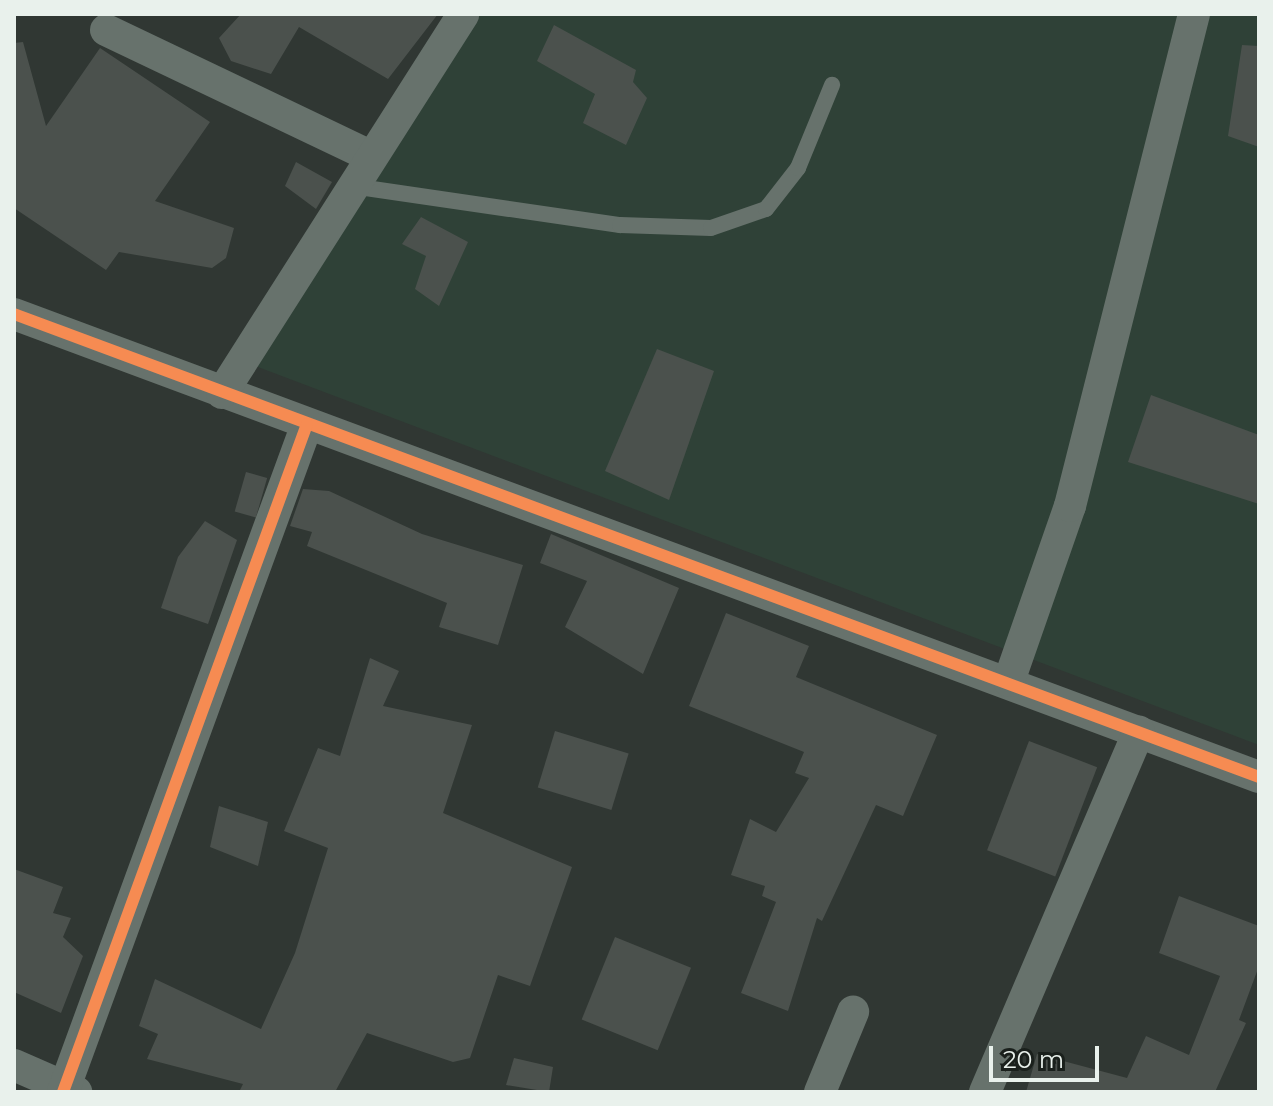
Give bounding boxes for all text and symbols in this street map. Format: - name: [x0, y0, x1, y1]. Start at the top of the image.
- scale bar: [993, 1030, 1103, 1080]
- text: 20 m: [1003, 1045, 1064, 1074]

